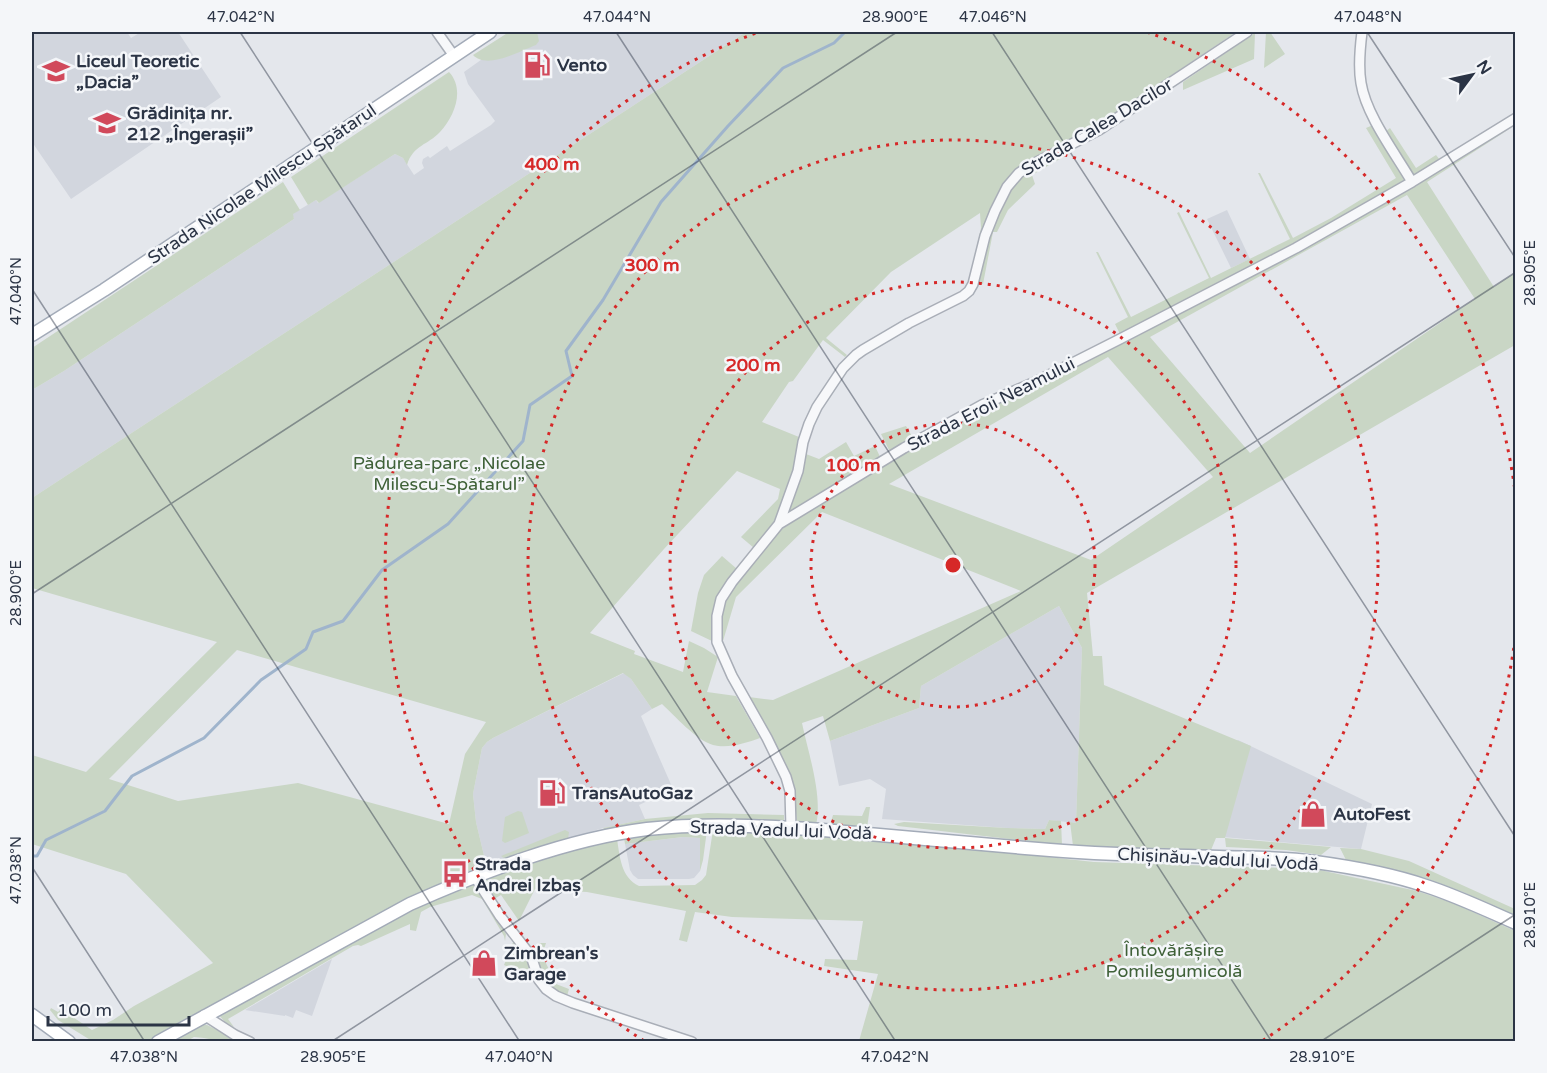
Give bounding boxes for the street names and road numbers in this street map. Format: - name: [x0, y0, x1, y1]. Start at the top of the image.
- street label: Strada Calea Dacilor: [1017, 73, 1177, 181]
- street label: Strada Nicolae Milescu Spătarul: [143, 99, 381, 269]
- street label: Strada Eroii Neamului: [904, 352, 1078, 456]
- street label: Strada Vadul lui Vodă: [689, 816, 873, 844]
- street label: Chișinău-Vadul lui Vodă: [1117, 843, 1319, 875]

